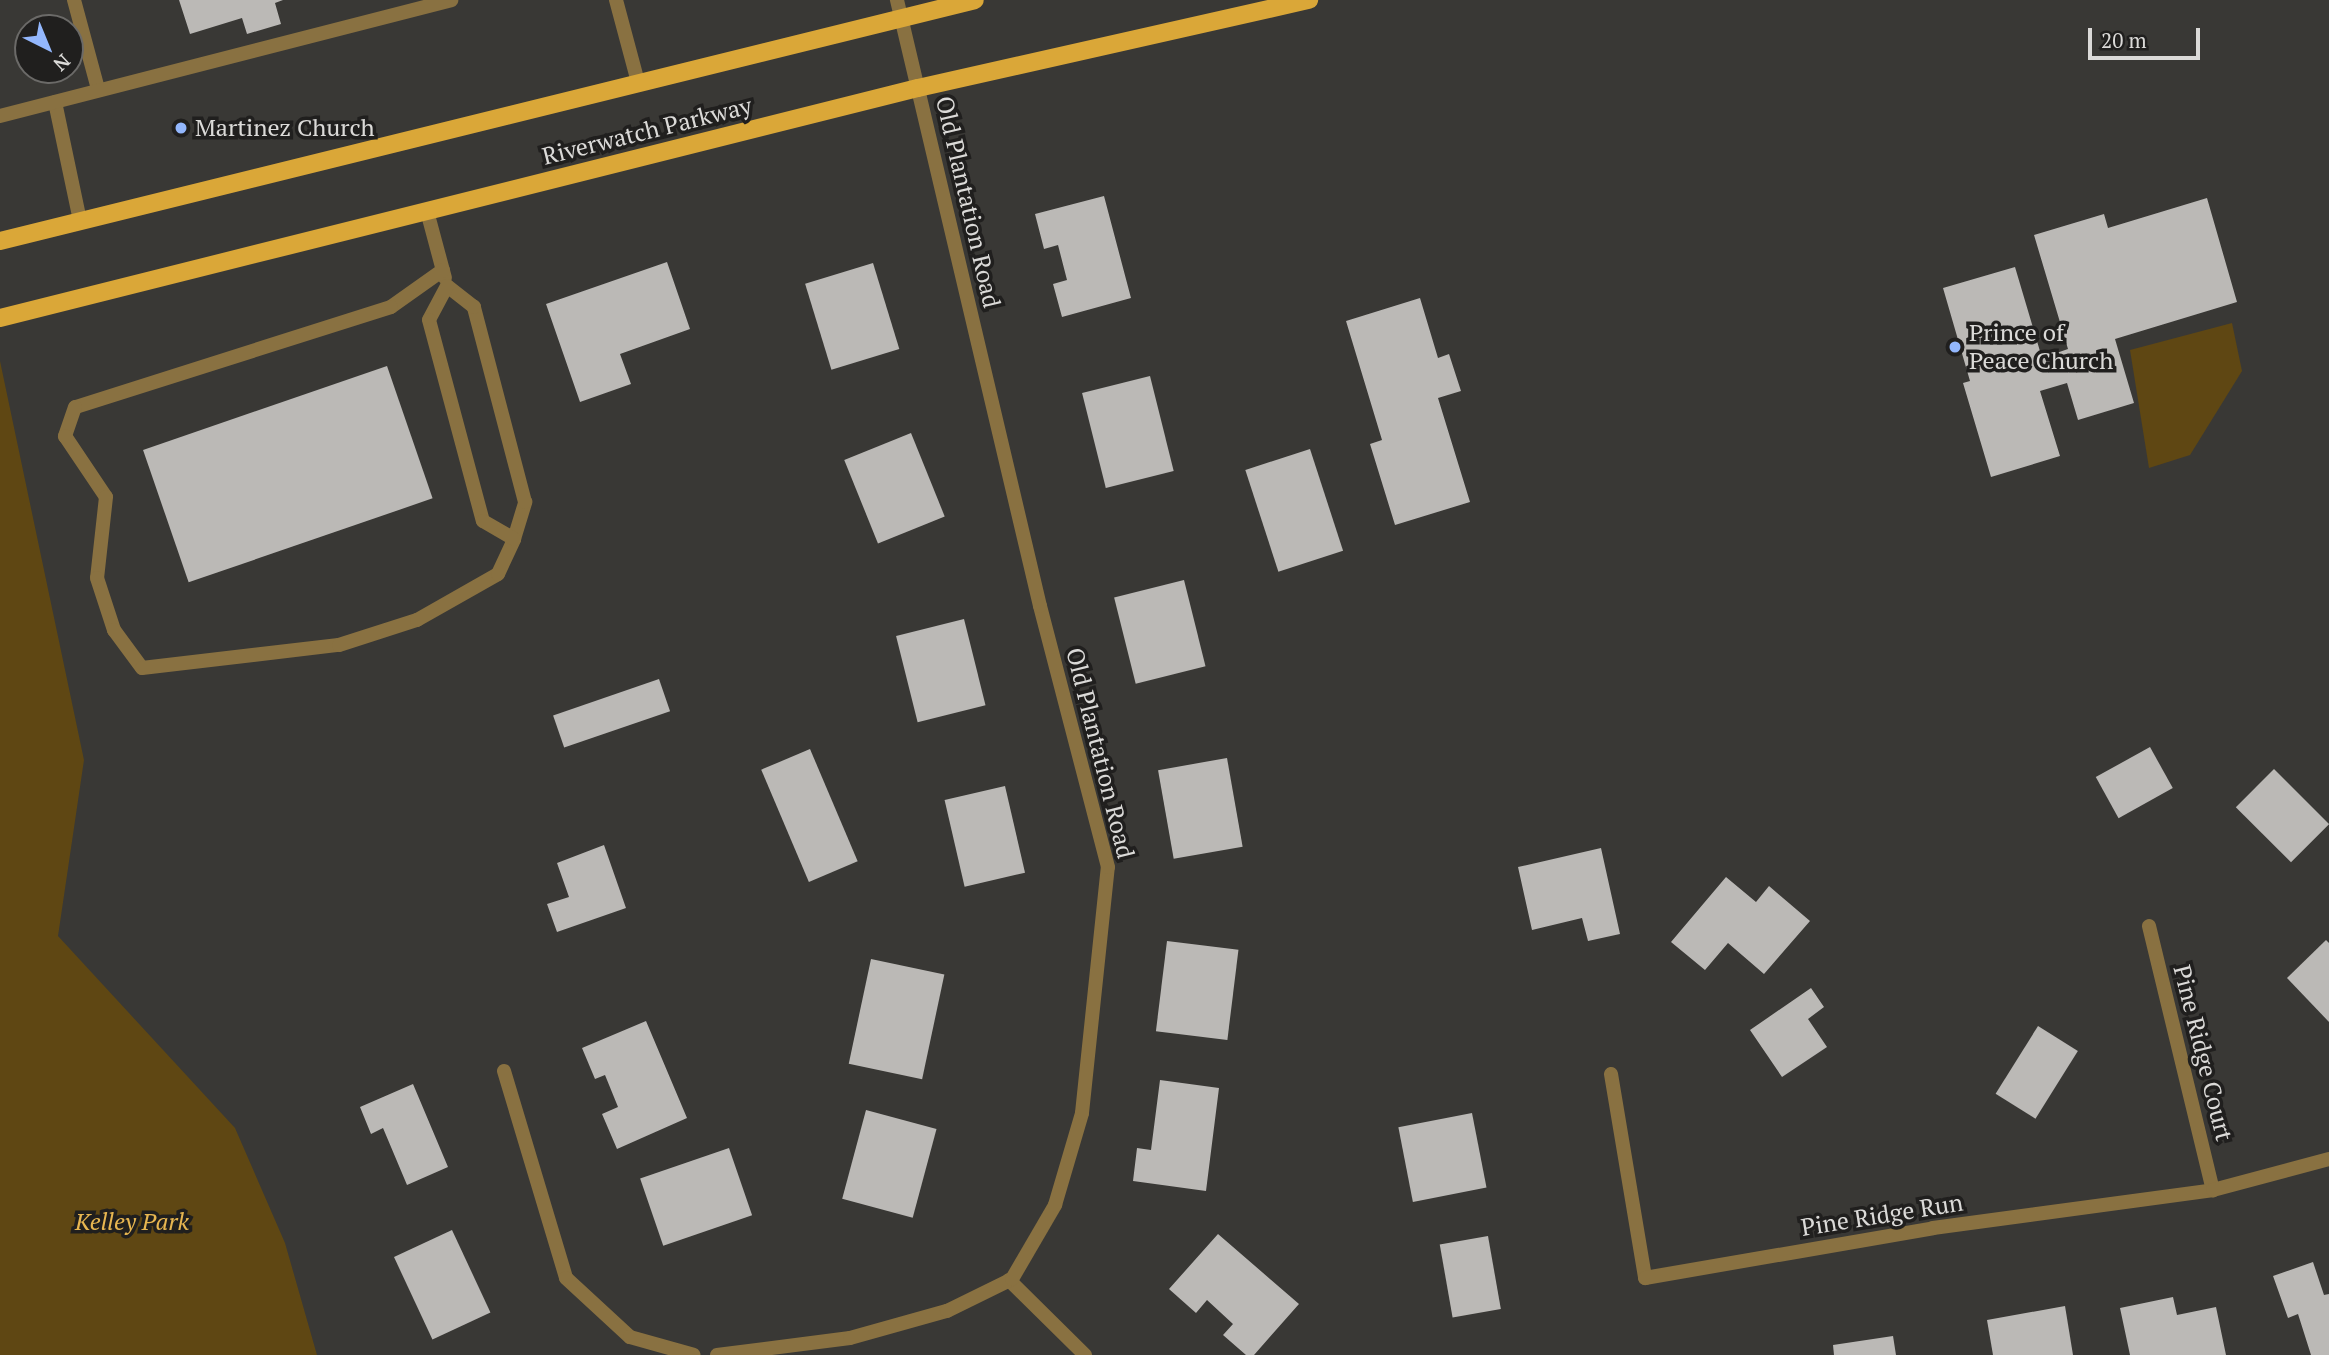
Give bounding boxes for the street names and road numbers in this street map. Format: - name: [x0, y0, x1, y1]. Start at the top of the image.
- street label: Riverwatch Parkway: [539, 91, 755, 171]
- street label: Old Plantation Road: [930, 93, 1006, 311]
- street label: Old Plantation Road: [1060, 645, 1140, 861]
- street label: Pine Ridge Court: [2167, 962, 2239, 1144]
- street label: Pine Ridge Run: [1799, 1188, 1965, 1242]

